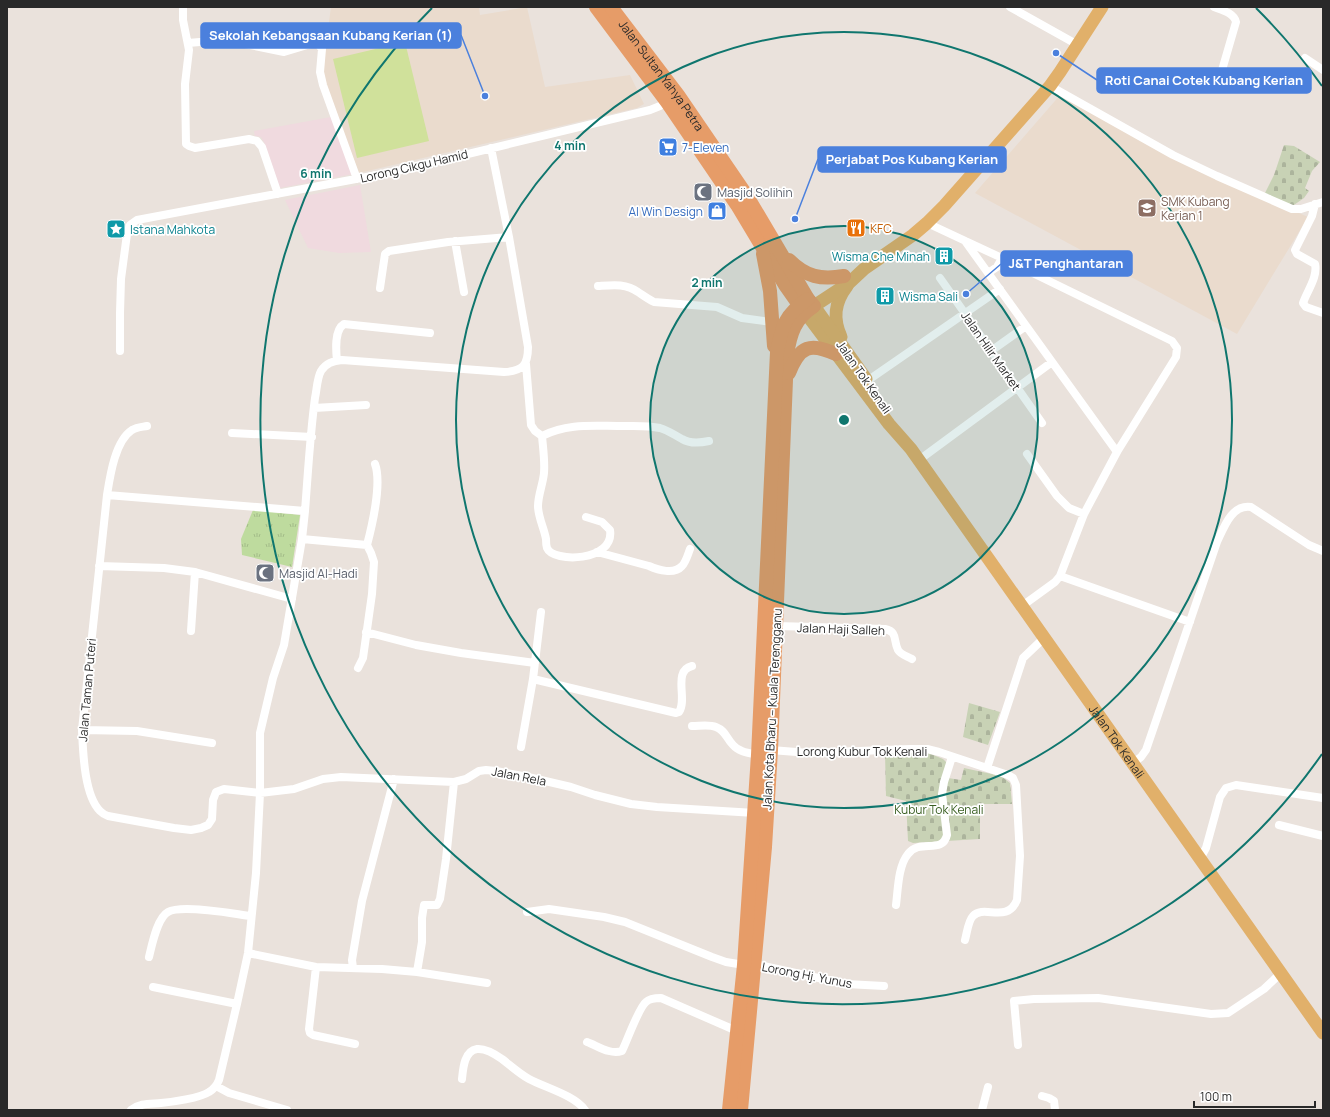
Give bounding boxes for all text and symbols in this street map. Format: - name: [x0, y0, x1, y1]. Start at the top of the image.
- street label: Jalan Sultan Yahya Petra: [615, 16, 708, 134]
- callout: Sekolah Kebangsaan Kubang Kerian (1): [201, 23, 461, 48]
- text: Sekolah Kebangsaan Kubang Kerian (1): [209, 26, 453, 44]
- callout: Roti Canai Cotek Kubang Kerian: [1097, 68, 1311, 93]
- text: Roti Canai Cotek Kubang Kerian: [1105, 71, 1303, 89]
- supermarket icon: 7-Eleven: [657, 136, 679, 158]
- text: 4 min: [554, 137, 586, 154]
- place label: 7-Eleven: [682, 139, 729, 156]
- street label: Lorong Cikgu Hamid: [358, 145, 470, 187]
- callout: Perjabat Pos Kubang Kerian: [818, 147, 1006, 172]
- text: Perjabat Pos Kubang Kerian: [826, 150, 998, 168]
- text: 6 min: [300, 165, 332, 182]
- mosque icon: Masjid Solihin: [692, 181, 714, 203]
- place label: Masjid Solihin: [717, 184, 793, 201]
- place label: SMK Kubang Kerian 1: [1161, 193, 1230, 224]
- school or university icon: SMK Kubang Kerian 1: [1136, 197, 1158, 219]
- shop icon: AI Win Design: [706, 200, 728, 222]
- place label: AI Win Design: [628, 203, 703, 220]
- restaurant icon: KFC: [845, 217, 867, 239]
- place icon: Istana Mahkota: [105, 218, 127, 240]
- place label: KFC: [870, 220, 892, 237]
- place label: Istana Mahkota: [130, 221, 215, 238]
- building icon: Wisma Che Minah: [933, 245, 955, 267]
- place label: Wisma Che Minah: [832, 248, 930, 265]
- callout: J&T Penghantaran: [1001, 251, 1132, 276]
- text: J&T Penghantaran: [1009, 254, 1123, 272]
- text: 2 min: [691, 274, 723, 291]
- building icon: Wisma Sali: [874, 285, 896, 307]
- place label: Wisma Sali: [899, 288, 958, 305]
- street label: Jalan Hilir Market: [957, 308, 1025, 394]
- street label: Jalan Tok Kenali: [832, 337, 896, 417]
- centre of rings: [837, 413, 851, 427]
- mosque icon: Masjid Al-Hadi: [254, 562, 276, 584]
- place label: Masjid Al-Hadi: [279, 565, 358, 582]
- street label: Jalan Kota Bharu – Kuala Terengganu: [758, 608, 786, 810]
- street label: Jalan Haji Salleh: [797, 619, 885, 639]
- street label: Jalan Taman Puteri: [74, 638, 100, 742]
- street label: Jalan Tok Kenali: [1086, 701, 1149, 781]
- street label: Lorong Kubur Tok Kenali: [797, 743, 927, 760]
- street label: Jalan Rela: [490, 762, 548, 790]
- park label: Kubur Tok Kenali: [894, 801, 984, 818]
- street label: Lorong Hj. Yunus: [760, 958, 854, 992]
- scale bar: [1194, 1083, 1315, 1109]
- text: 100 m: [1200, 1088, 1232, 1105]

